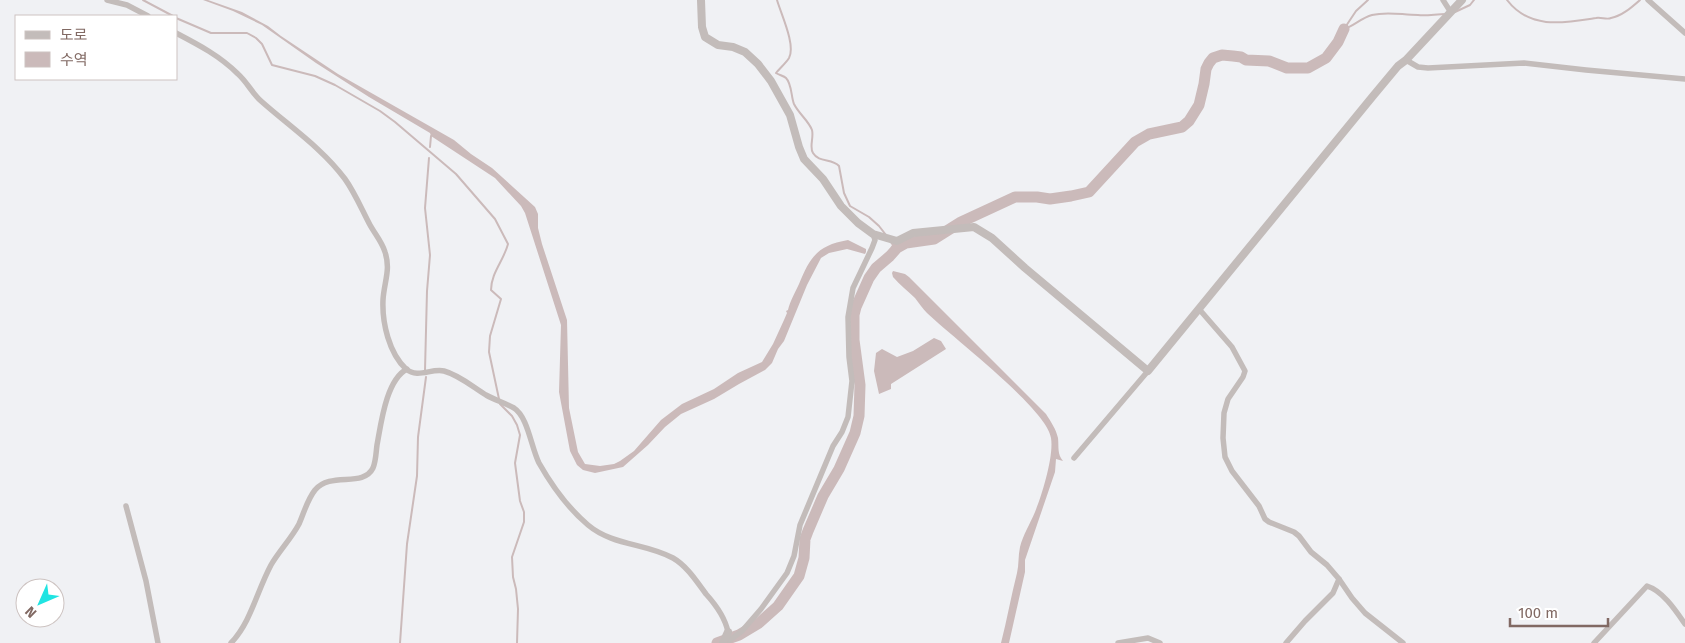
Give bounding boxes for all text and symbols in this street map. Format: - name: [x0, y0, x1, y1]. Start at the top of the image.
- legend: [15, 15, 178, 80]
- text: 도로: [60, 26, 88, 44]
- text: 수역: [60, 51, 88, 69]
- north arrow: [15, 578, 65, 628]
- scale bar: [1510, 596, 1608, 628]
- text: N: [22, 603, 40, 621]
- text: 100 m: [1518, 604, 1558, 622]

